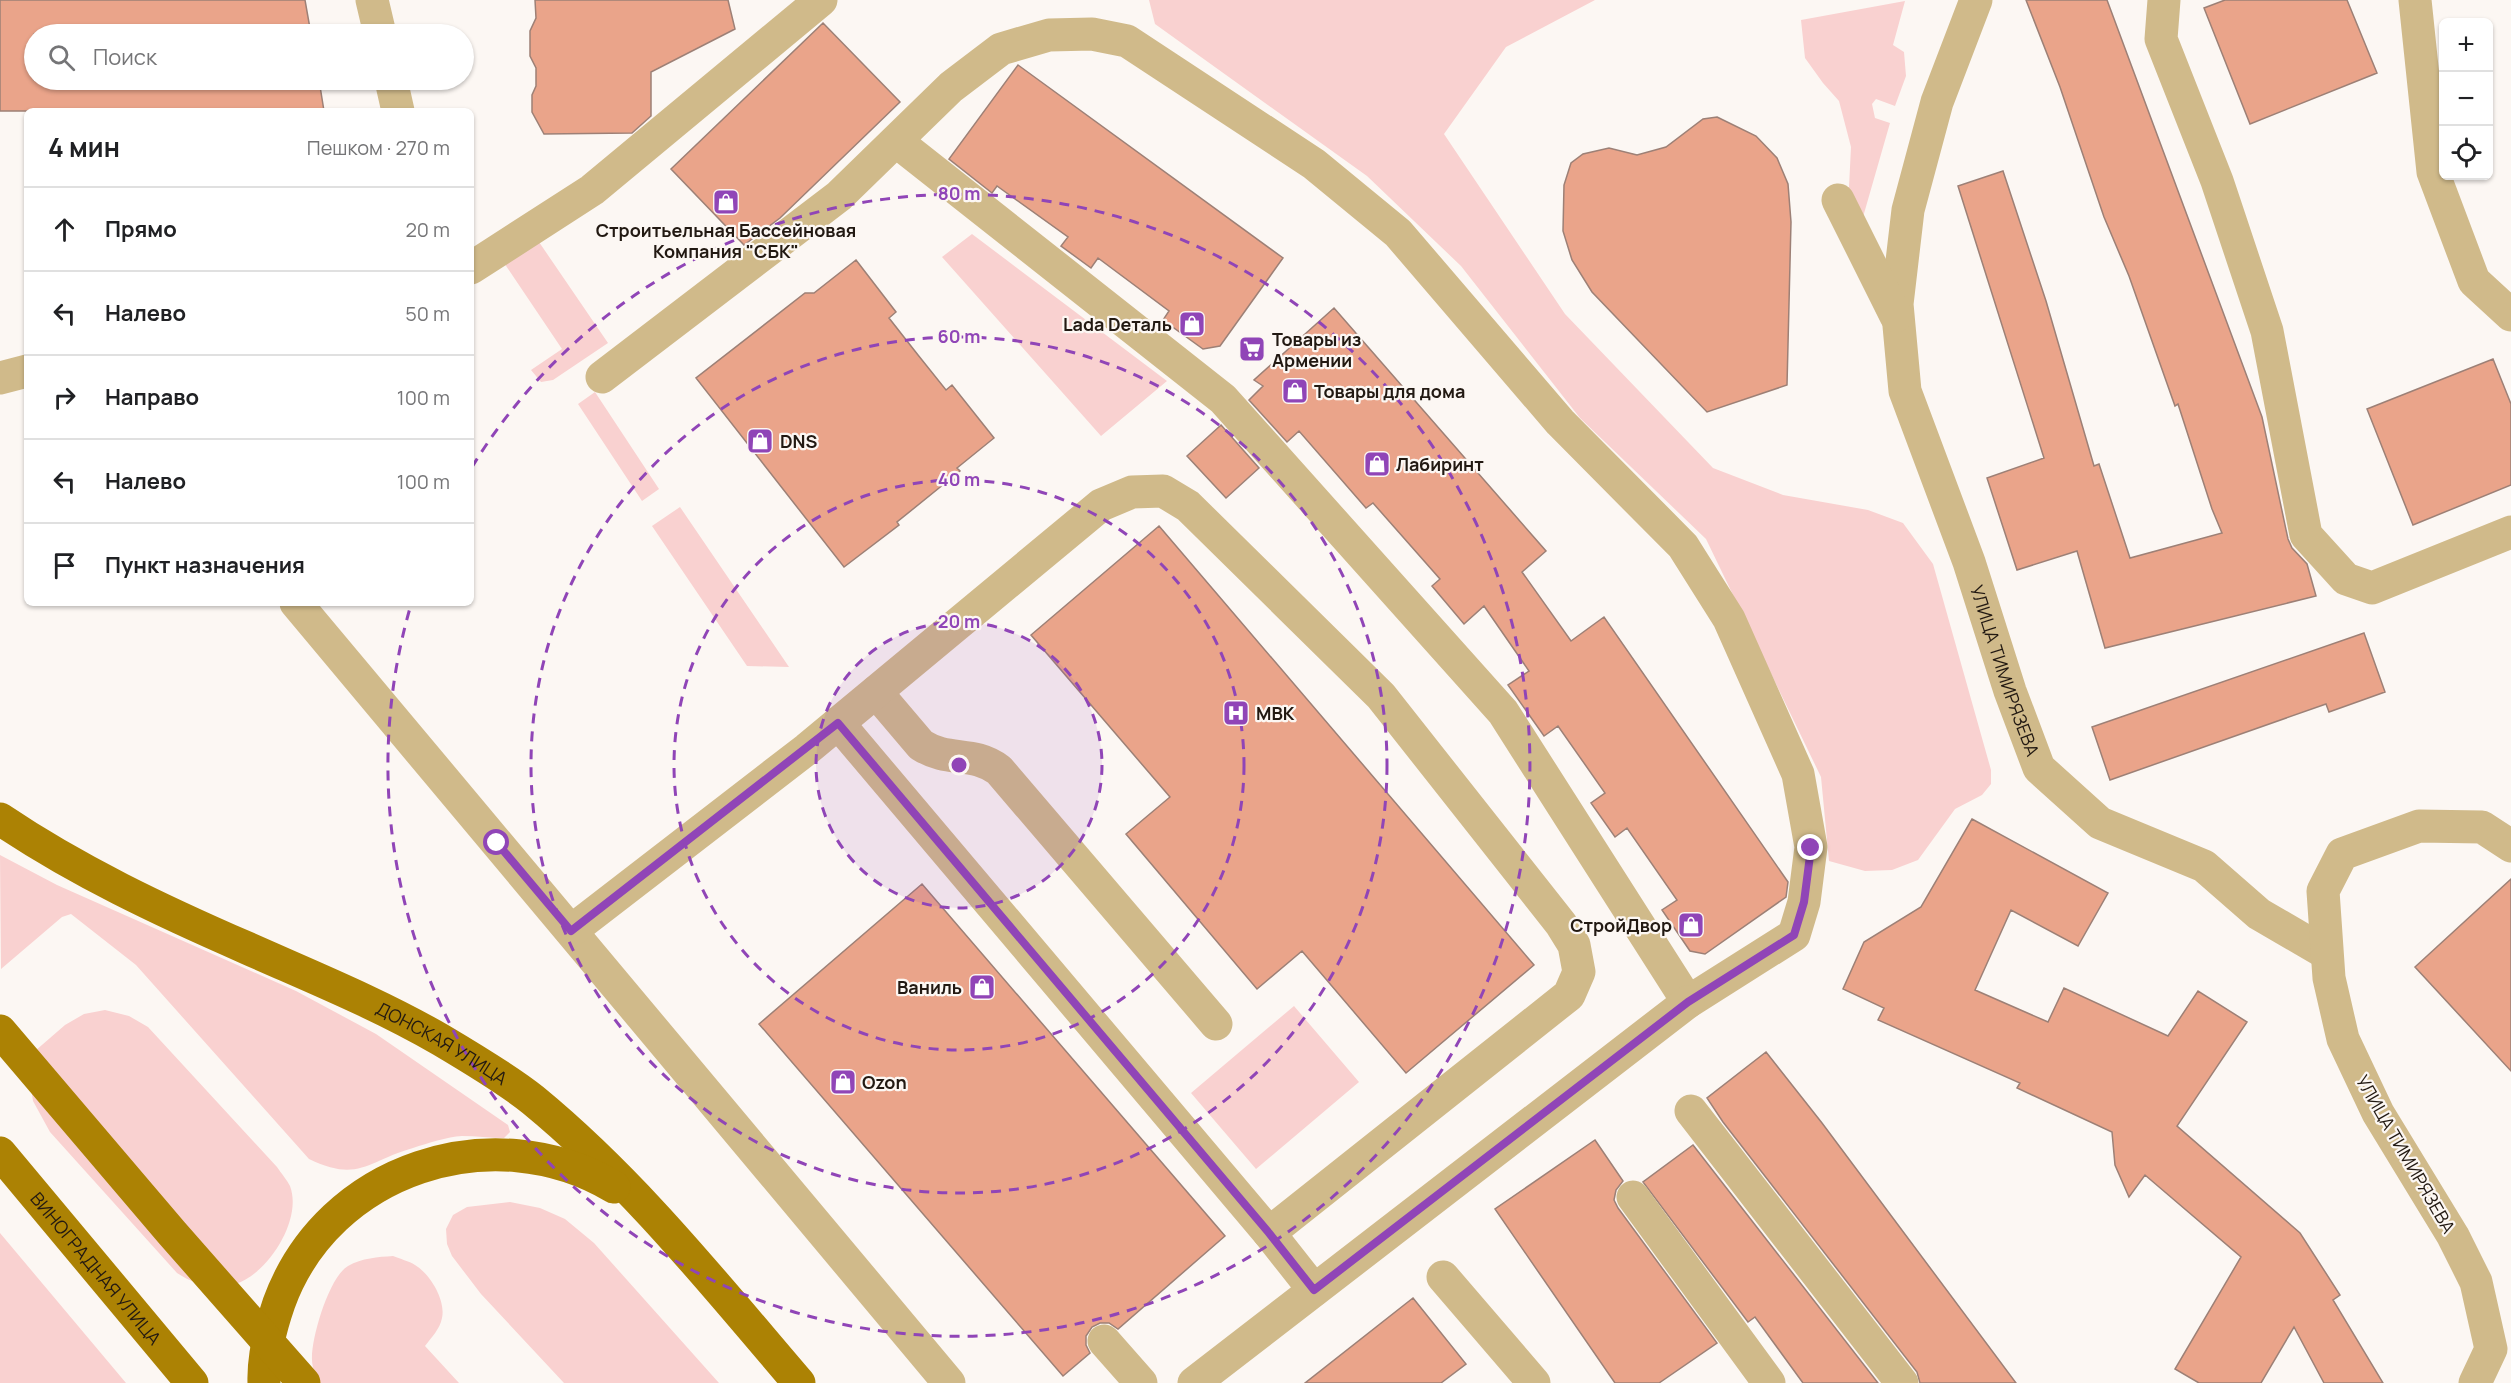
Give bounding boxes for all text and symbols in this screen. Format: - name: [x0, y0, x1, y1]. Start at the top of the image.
- map controls: [2439, 18, 2493, 180]
- button: +: [2439, 18, 2493, 72]
- search box: [24, 24, 474, 90]
- icon: search: [45, 41, 78, 74]
- text: Поиск: [93, 42, 157, 72]
- button: −: [2439, 72, 2493, 126]
- button: locate: [2439, 126, 2493, 180]
- text: 4 мин: [48, 129, 120, 165]
- text: Пешком · 270 m: [307, 134, 450, 161]
- text: 80 m: [938, 181, 980, 205]
- shop icon: Строитьельная Бассейновая Компания "СБК": [711, 187, 741, 217]
- icon: ahead: [48, 213, 81, 246]
- text: Прямо: [105, 214, 177, 244]
- text: 20 m: [405, 216, 450, 243]
- place label: Строитьельная Бассейновая Компания "СБК": [596, 218, 856, 263]
- icon: left: [48, 297, 81, 330]
- text: Налево: [105, 298, 186, 328]
- text: 50 m: [405, 300, 450, 327]
- shop icon: Lada Dеталь: [1177, 309, 1207, 339]
- place label: Lada Dеталь: [1063, 312, 1172, 336]
- text: 60 m: [938, 324, 980, 348]
- place label: Товары из Армении: [1272, 327, 1361, 372]
- supermarket icon: Товары из Армении: [1237, 334, 1267, 364]
- shop icon: Товары для дома: [1280, 376, 1310, 406]
- place label: Товары для дома: [1314, 379, 1465, 403]
- icon: right: [48, 381, 81, 414]
- text: Направо: [105, 382, 199, 412]
- text: 100 m: [397, 384, 450, 411]
- shop icon: DNS: [745, 426, 775, 456]
- place label: DNS: [780, 429, 818, 453]
- shop icon: Лабиринт: [1362, 449, 1392, 479]
- place label: Лабиринт: [1396, 452, 1484, 476]
- icon: left: [48, 465, 81, 498]
- text: Налево: [105, 466, 186, 496]
- text: 40 m: [938, 467, 980, 491]
- text: 100 m: [397, 468, 450, 495]
- icon: arrive: [48, 549, 81, 582]
- text: Пункт назначения: [105, 550, 305, 580]
- street label: УЛИЦА ТИМИРЯЗЕВА: [1965, 582, 2046, 760]
- text: 20 m: [938, 609, 980, 633]
- hospital icon: МВК: [1221, 698, 1251, 728]
- place label: МВК: [1256, 701, 1295, 725]
- centre of rings: [949, 755, 969, 775]
- route start: [483, 829, 509, 855]
- route end: [1797, 834, 1823, 860]
- shop icon: СтройДвор: [1676, 910, 1706, 940]
- place label: СтройДвор: [1570, 913, 1672, 937]
- shop icon: Ваниль: [967, 972, 997, 1002]
- place label: Ваниль: [897, 975, 962, 999]
- street label: ДОНСКАЯ УЛИЦА: [372, 996, 513, 1091]
- shop icon: Ozon: [828, 1067, 858, 1097]
- place label: Ozon: [862, 1070, 907, 1094]
- street label: УЛИЦА ТИМИРЯЗЕВА: [2351, 1071, 2461, 1238]
- street label: ВИНОГРАДНАЯ УЛИЦА: [25, 1187, 167, 1350]

